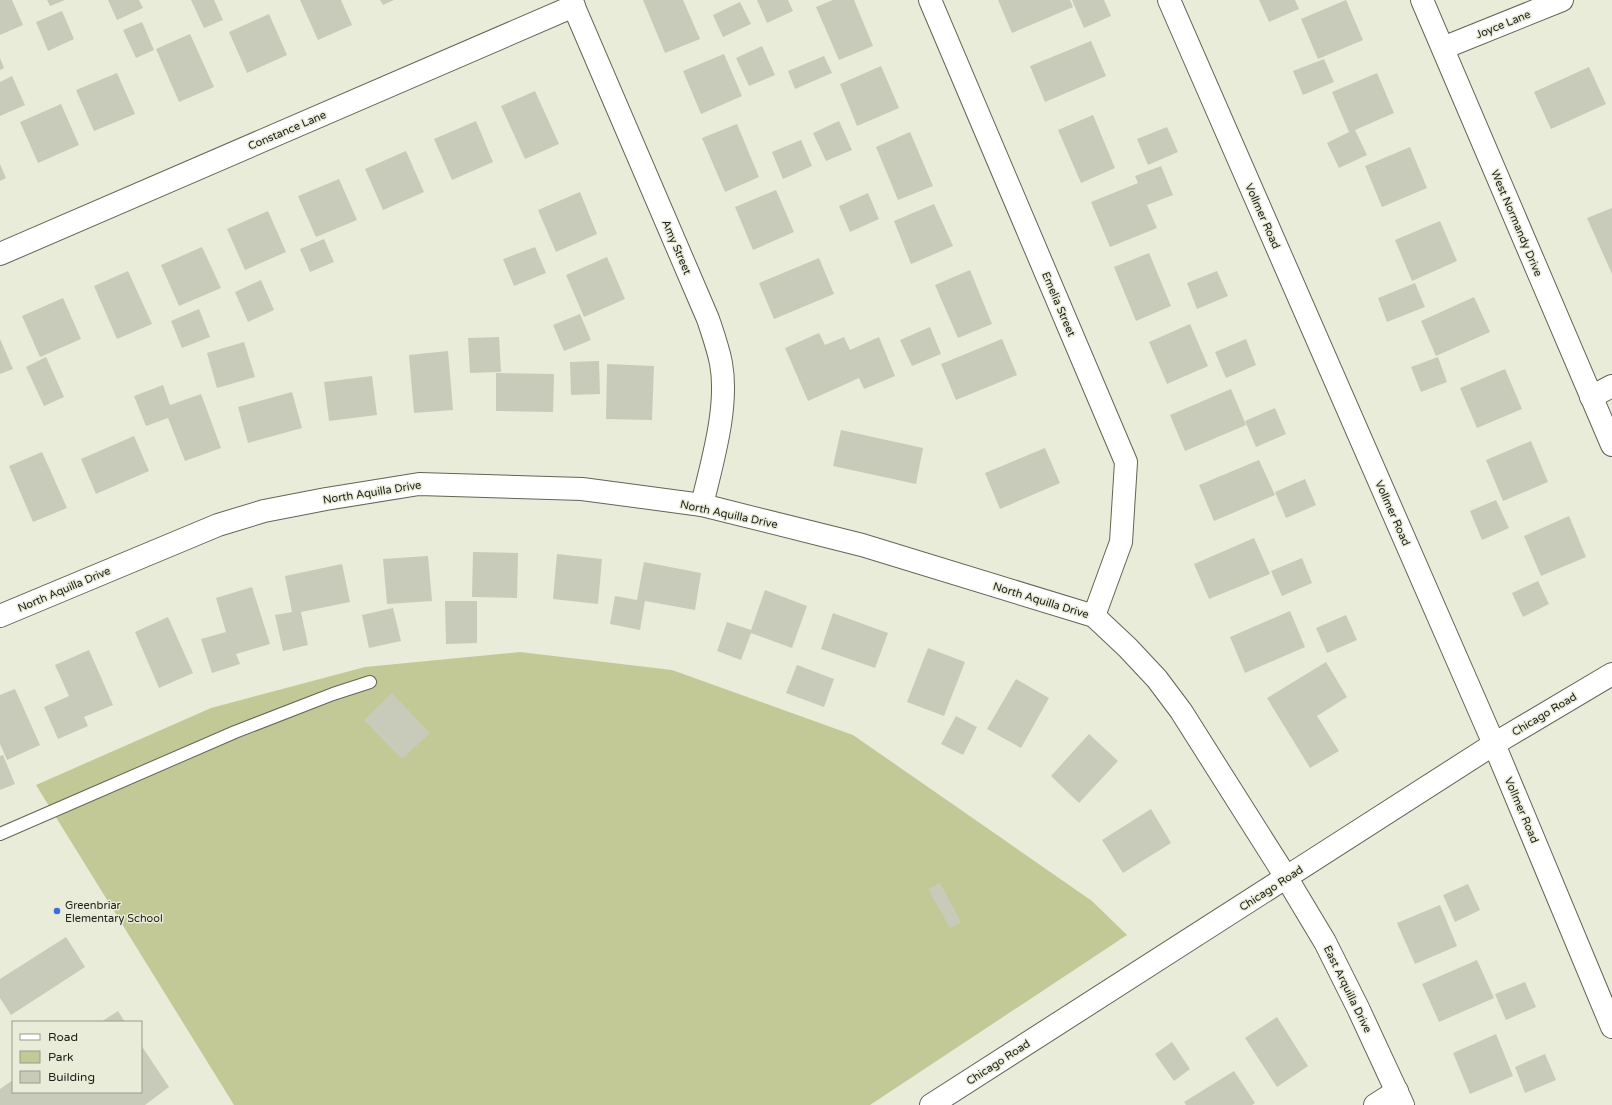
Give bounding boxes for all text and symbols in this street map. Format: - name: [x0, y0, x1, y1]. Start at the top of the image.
- street label: Joyce Lane: [1474, 8, 1532, 41]
- street label: Constance Lane: [246, 108, 328, 153]
- street label: West Normandy Drive: [1488, 168, 1545, 278]
- street label: Vollmer Road: [1242, 181, 1283, 251]
- street label: Amy Street: [659, 218, 694, 277]
- street label: Emelia Street: [1039, 270, 1078, 339]
- street label: North Aquilla Drive: [322, 478, 422, 507]
- street label: Vollmer Road: [1372, 478, 1413, 548]
- street label: North Aquilla Drive: [679, 498, 779, 531]
- street label: North Aquilla Drive: [16, 564, 112, 615]
- street label: North Aquilla Drive: [991, 580, 1090, 621]
- street label: Chicago Road: [1510, 690, 1579, 739]
- street label: Vollmer Road: [1502, 775, 1541, 845]
- street label: Chicago Road: [1237, 863, 1306, 914]
- place label: Greenbriar Elementary School: [65, 899, 163, 925]
- marker: Greenbriar Elementary School: [52, 906, 62, 916]
- street label: East Arquilla Drive: [1321, 943, 1374, 1035]
- legend: [12, 1021, 142, 1093]
- text: Road: [48, 1030, 78, 1044]
- street label: Chicago Road: [964, 1037, 1033, 1088]
- text: Park: [48, 1050, 74, 1064]
- text: Building: [48, 1070, 95, 1084]

